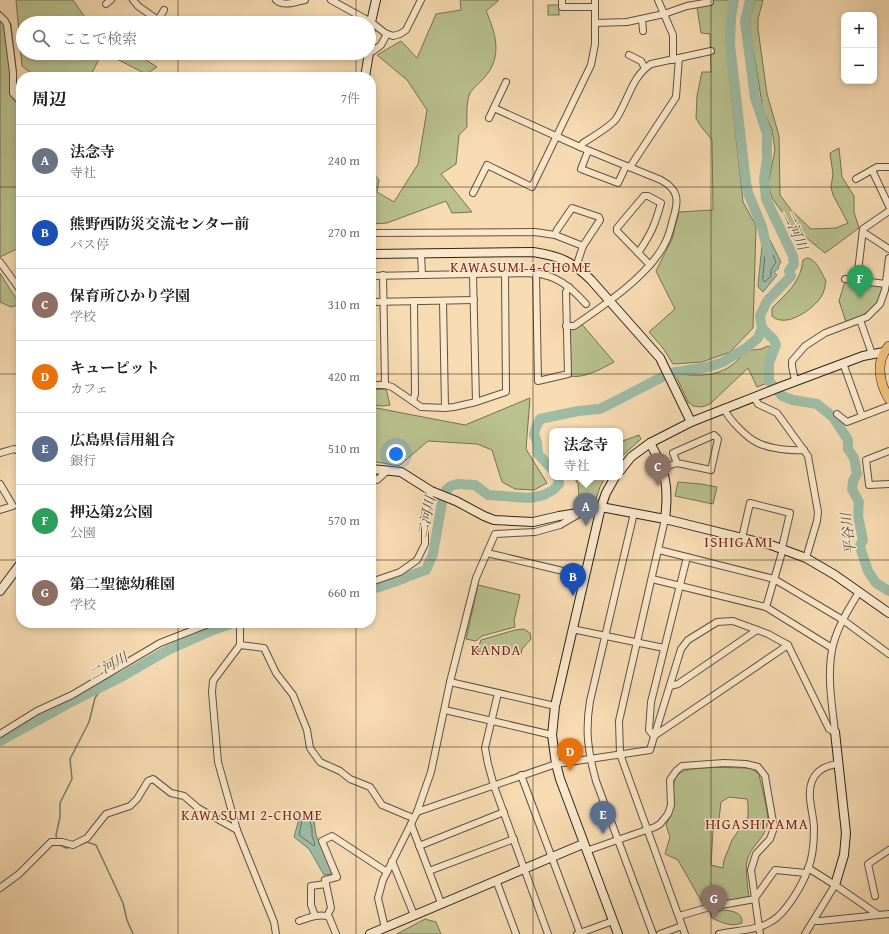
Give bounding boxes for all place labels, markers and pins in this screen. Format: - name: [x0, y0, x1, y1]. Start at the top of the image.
- pin: F: [847, 265, 873, 298]
- pin: C: [645, 453, 671, 486]
- pin: A: [573, 493, 599, 526]
- pin: B: [560, 563, 586, 596]
- pin: D: [557, 738, 583, 771]
- pin: E: [590, 801, 616, 834]
- pin: G: [701, 885, 727, 918]

